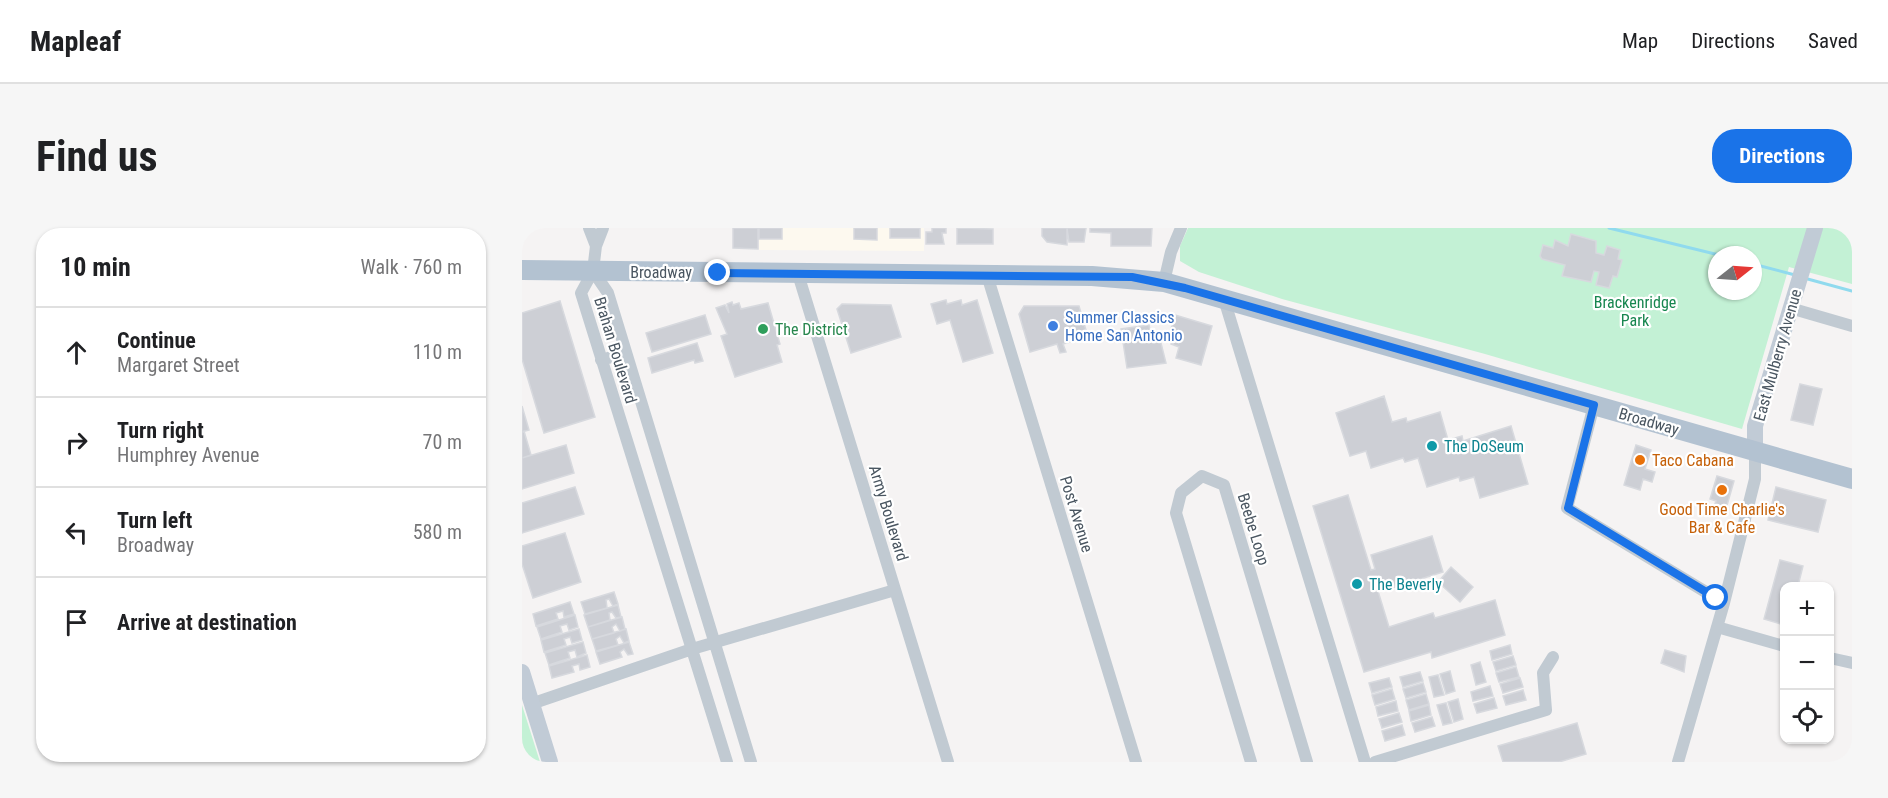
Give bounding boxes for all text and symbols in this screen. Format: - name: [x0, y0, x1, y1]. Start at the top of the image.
- text: Mapleaf: [30, 25, 121, 58]
- text: Map: [1622, 29, 1658, 53]
- text: Directions: [1691, 29, 1775, 53]
- text: Saved: [1808, 29, 1858, 53]
- button: Directions: [1712, 129, 1852, 183]
- text: Find us: [36, 132, 157, 181]
- north arrow: [1708, 246, 1762, 300]
- text: 10 min: [60, 252, 131, 282]
- text: Walk · 760 m: [361, 255, 462, 279]
- route end: [704, 259, 730, 285]
- street label: Broadway: [630, 263, 692, 282]
- street label: East Mulberry Avenue: [1750, 287, 1805, 423]
- park label: Brackenridge Park: [1594, 293, 1676, 330]
- street label: Brahan Boulevard: [590, 295, 641, 406]
- place label: Summer Classics Home San Antonio: [1065, 308, 1183, 345]
- marker: Summer Classics Home San Antonio: [1046, 319, 1060, 333]
- place label: The District: [775, 320, 848, 339]
- marker: The District: [756, 322, 770, 336]
- text: Continue: [117, 328, 196, 353]
- icon: ahead: [60, 336, 93, 369]
- text: 110 m: [413, 340, 462, 364]
- text: Margaret Street: [117, 353, 240, 377]
- street label: Broadway: [1617, 404, 1681, 439]
- text: Turn right: [117, 418, 204, 443]
- icon: right: [60, 426, 93, 459]
- text: 70 m: [423, 430, 462, 454]
- place label: The DoSeum: [1444, 437, 1524, 456]
- marker: The DoSeum: [1425, 439, 1439, 453]
- text: Humphrey Avenue: [117, 443, 259, 467]
- place label: Taco Cabana: [1652, 451, 1734, 470]
- marker: Taco Cabana: [1633, 453, 1647, 467]
- street label: Army Boulevard: [865, 463, 912, 563]
- street label: Post Avenue: [1056, 474, 1097, 554]
- marker: Good Time Charlie's Bar & Cafe: [1715, 483, 1729, 497]
- street label: Beebe Loop: [1234, 491, 1274, 568]
- place label: Good Time Charlie's Bar & Cafe: [1659, 500, 1785, 537]
- text: Turn left: [117, 508, 192, 533]
- icon: left: [60, 516, 93, 549]
- text: 580 m: [413, 520, 462, 544]
- text: Broadway: [117, 533, 194, 557]
- place label: The Beverly: [1369, 575, 1442, 594]
- marker: The Beverly: [1350, 577, 1364, 591]
- map controls: [1780, 582, 1834, 744]
- button: +: [1780, 582, 1834, 636]
- route start: [1702, 584, 1728, 610]
- icon: arrive: [60, 606, 93, 639]
- text: Arrive at destination: [117, 610, 297, 635]
- button: −: [1780, 636, 1834, 690]
- button: locate: [1780, 690, 1834, 744]

